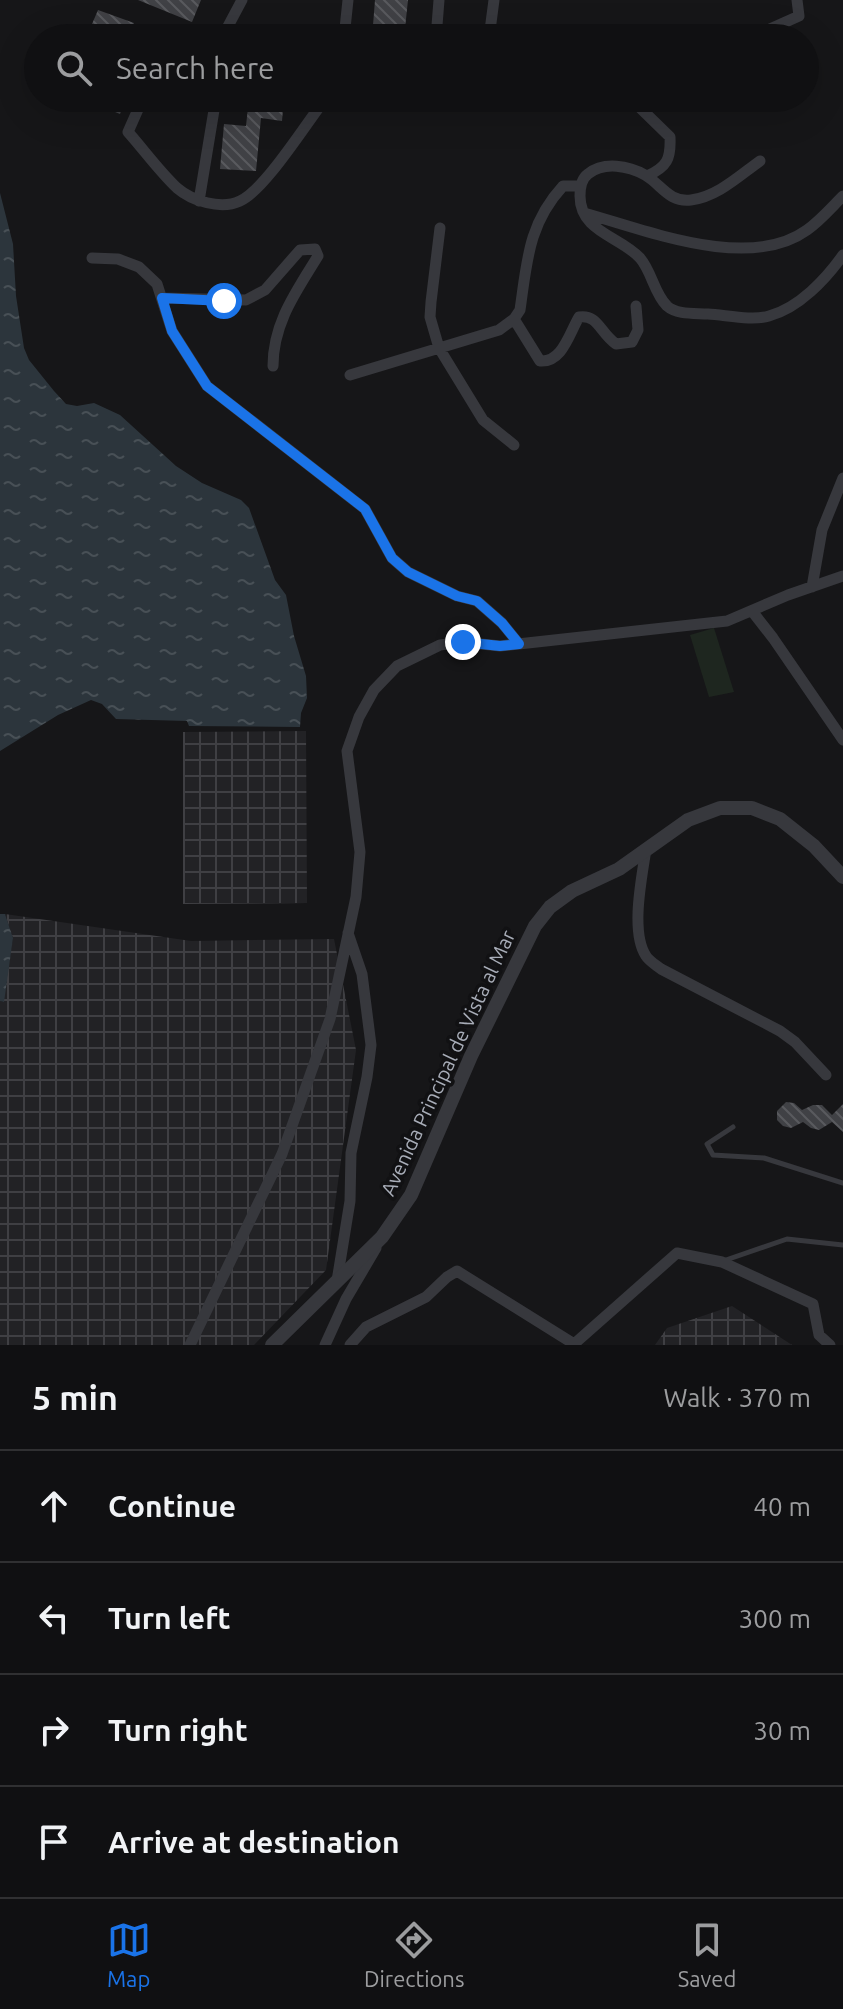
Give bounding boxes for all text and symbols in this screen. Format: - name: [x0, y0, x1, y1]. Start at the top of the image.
- search box: [24, 24, 819, 112]
- icon: search: [52, 46, 96, 90]
- text: Search here: [116, 51, 275, 85]
- route start: [206, 283, 242, 319]
- route end: [445, 624, 481, 660]
- street label: Avenida Principal de Vista al Mar: [376, 926, 519, 1199]
- text: 5 min: [32, 1378, 118, 1416]
- text: Walk · 370 m: [663, 1383, 811, 1412]
- icon: ahead: [32, 1484, 76, 1528]
- text: Continue: [108, 1489, 236, 1523]
- text: 40 m: [753, 1492, 811, 1521]
- icon: left: [32, 1596, 76, 1640]
- text: Turn left: [108, 1601, 230, 1635]
- text: 300 m: [739, 1604, 811, 1633]
- icon: right: [32, 1708, 76, 1752]
- text: Turn right: [108, 1713, 248, 1747]
- text: 30 m: [753, 1716, 811, 1745]
- icon: arrive: [32, 1820, 76, 1864]
- text: Arrive at destination: [108, 1825, 400, 1859]
- tab: Map: [107, 1918, 151, 1991]
- tab: Directions: [364, 1918, 464, 1991]
- tab: Saved: [678, 1918, 736, 1991]

